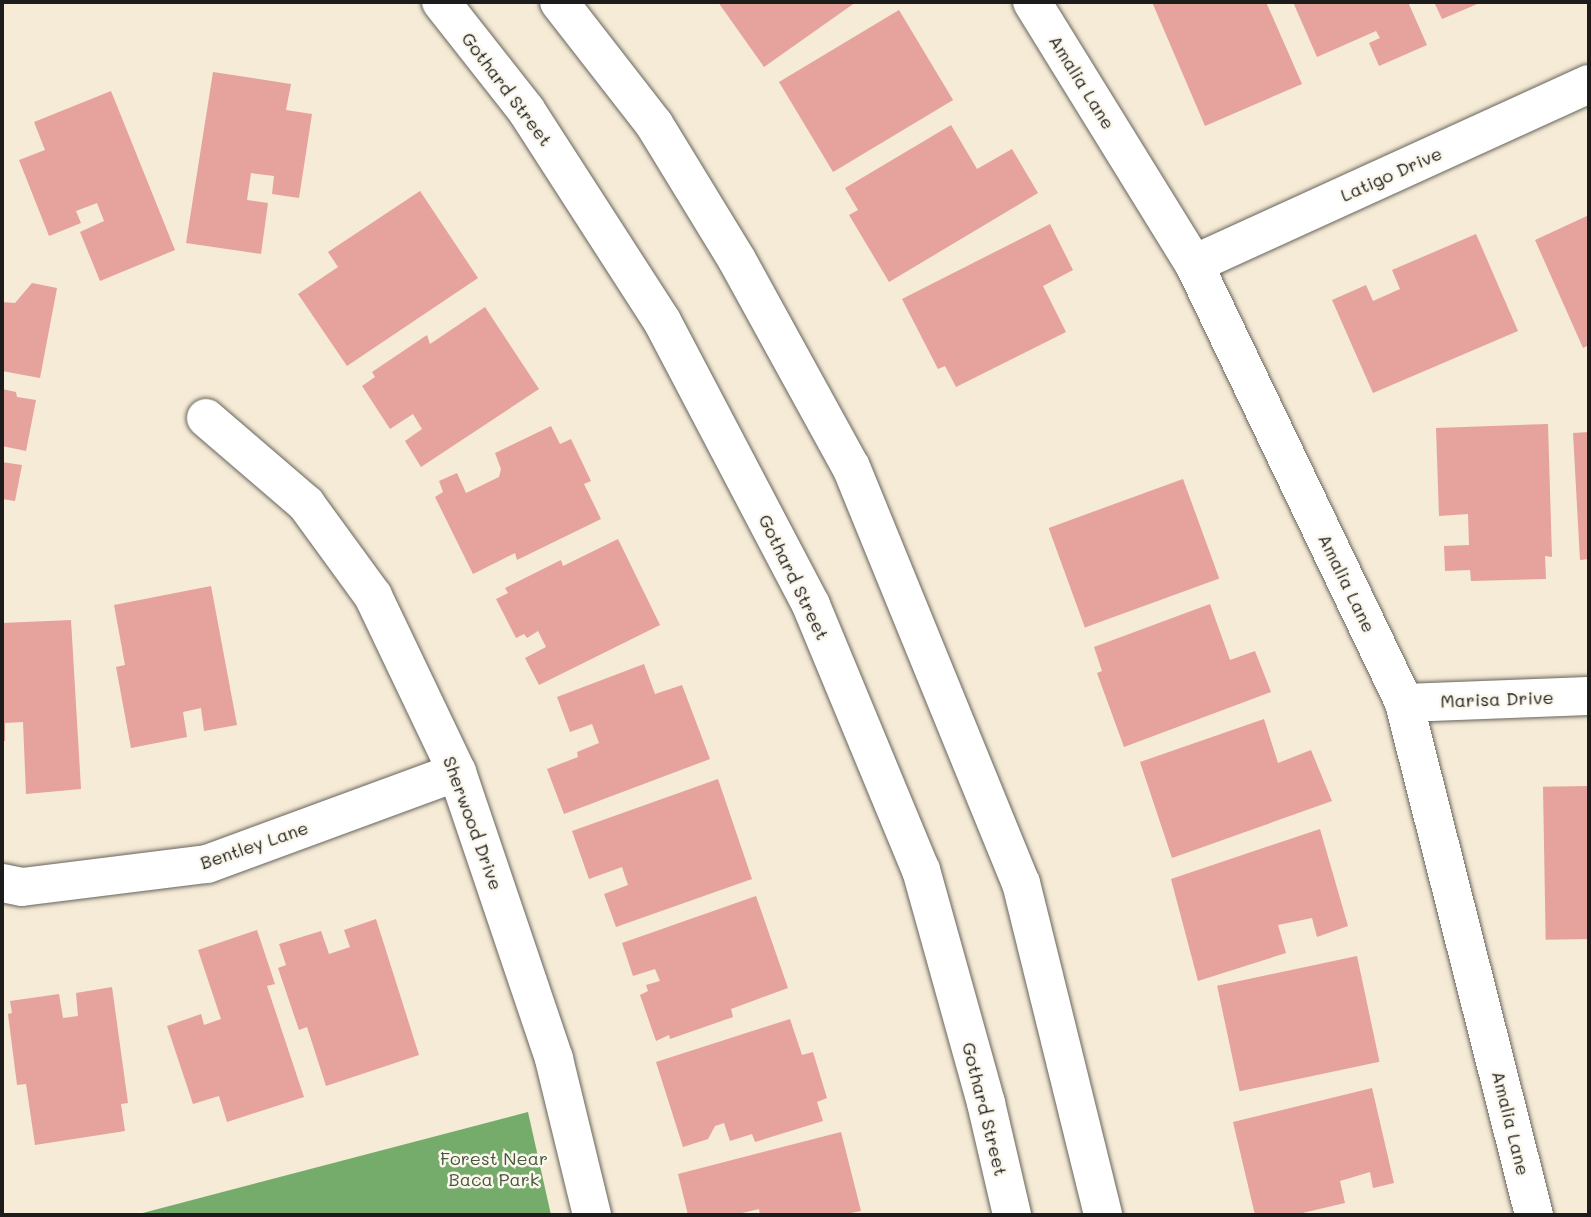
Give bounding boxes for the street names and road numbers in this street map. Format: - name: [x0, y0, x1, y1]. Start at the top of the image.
- street label: Gothard Street: [457, 28, 557, 150]
- street label: Amalia Lane: [1045, 31, 1119, 133]
- street label: Latigo Drive: [1337, 142, 1445, 206]
- street label: Gothard Street: [754, 511, 834, 643]
- street label: Amalia Lane: [1314, 530, 1380, 636]
- street label: Marisa Drive: [1440, 686, 1554, 712]
- street label: Sherwood Drive: [439, 753, 507, 893]
- street label: Bentley Lane: [197, 816, 311, 874]
- street label: Gothard Street: [958, 1040, 1012, 1178]
- street label: Amalia Lane: [1488, 1069, 1534, 1177]

